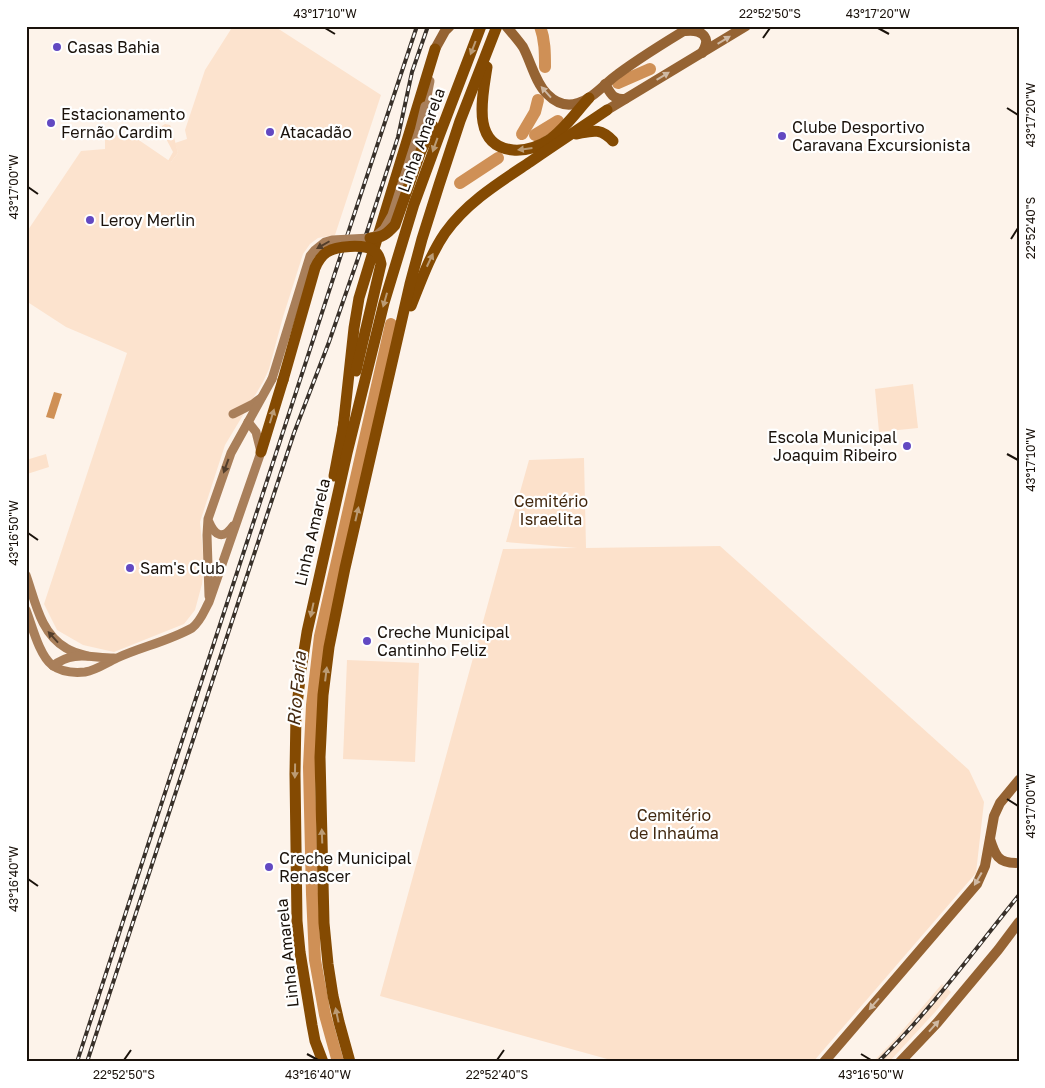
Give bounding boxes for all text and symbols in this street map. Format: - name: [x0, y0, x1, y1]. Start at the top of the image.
- text: 43°17'10"W: [293, 6, 357, 21]
- text: 22°52'50"S: [739, 6, 801, 21]
- text: 43°17'20"W: [846, 6, 911, 21]
- one-way arrow: [717, 35, 730, 44]
- place label: Casas Bahia: [67, 37, 160, 57]
- marker: Casas Bahia: [51, 41, 63, 53]
- one-way arrow: [469, 41, 477, 56]
- one-way arrow: [657, 71, 670, 80]
- text: 43°17'20"W: [1023, 82, 1038, 147]
- street label: Linha Amarela: [393, 85, 449, 195]
- one-way arrow: [540, 86, 552, 98]
- place label: Estacionamento Fernão Cardim: [61, 104, 185, 142]
- marker: Estacionamento Fernão Cardim: [45, 117, 57, 129]
- place label: Clube Desportivo Caravana Excursionista: [792, 117, 970, 155]
- place label: Atacadão: [280, 122, 352, 142]
- marker: Atacadão: [264, 126, 276, 138]
- marker: Clube Desportivo Caravana Excursionista: [776, 130, 788, 142]
- one-way arrow: [431, 138, 439, 153]
- one-way arrow: [517, 145, 533, 153]
- text: 43°17'00"W: [6, 154, 21, 220]
- text: 22°52'40"S: [1023, 197, 1038, 259]
- place label: Leroy Merlin: [100, 210, 195, 230]
- marker: Leroy Merlin: [84, 214, 96, 226]
- one-way arrow: [315, 241, 330, 249]
- one-way arrow: [427, 253, 435, 267]
- one-way arrow: [381, 292, 389, 307]
- one-way arrow: [269, 408, 277, 423]
- place label: Escola Municipal Joaquim Ribeiro: [768, 427, 897, 465]
- text: 43°17'10"W: [1023, 428, 1038, 492]
- marker: Escola Municipal Joaquim Ribeiro: [901, 440, 913, 452]
- one-way arrow: [222, 458, 229, 473]
- street label: Linha Amarela: [290, 476, 334, 588]
- park label: Cemitério Israelita: [514, 491, 588, 529]
- text: 43°16'50"W: [6, 500, 21, 566]
- one-way arrow: [353, 507, 361, 522]
- place label: Sam's Club: [140, 558, 225, 578]
- marker: Sam's Club: [124, 562, 136, 574]
- one-way arrow: [307, 602, 315, 618]
- place label: Creche Municipal Cantinho Feliz: [377, 622, 510, 660]
- one-way arrow: [47, 630, 58, 643]
- marker: Creche Municipal Cantinho Feliz: [361, 635, 373, 647]
- water label: Rio Faria: [282, 650, 310, 727]
- one-way arrow: [322, 665, 330, 681]
- one-way arrow: [291, 763, 299, 779]
- text: 43°17'00"W: [1023, 773, 1038, 839]
- park label: Cemitério de Inhaúma: [629, 805, 719, 843]
- one-way arrow: [317, 828, 325, 844]
- text: 43°16'40"W: [6, 846, 21, 912]
- place label: Creche Municipal Renascer: [279, 848, 412, 886]
- marker: Creche Municipal Renascer: [263, 861, 275, 873]
- one-way arrow: [974, 873, 983, 886]
- street label: Linha Amarela: [271, 897, 303, 1009]
- one-way arrow: [868, 997, 880, 1009]
- one-way arrow: [333, 1007, 341, 1022]
- one-way arrow: [928, 1021, 940, 1033]
- text: 22°52'50"S: [93, 1067, 155, 1082]
- text: 43°16'40"W: [285, 1067, 351, 1082]
- text: 22°52'40"S: [466, 1067, 528, 1082]
- text: 43°16'50"W: [838, 1067, 904, 1082]

